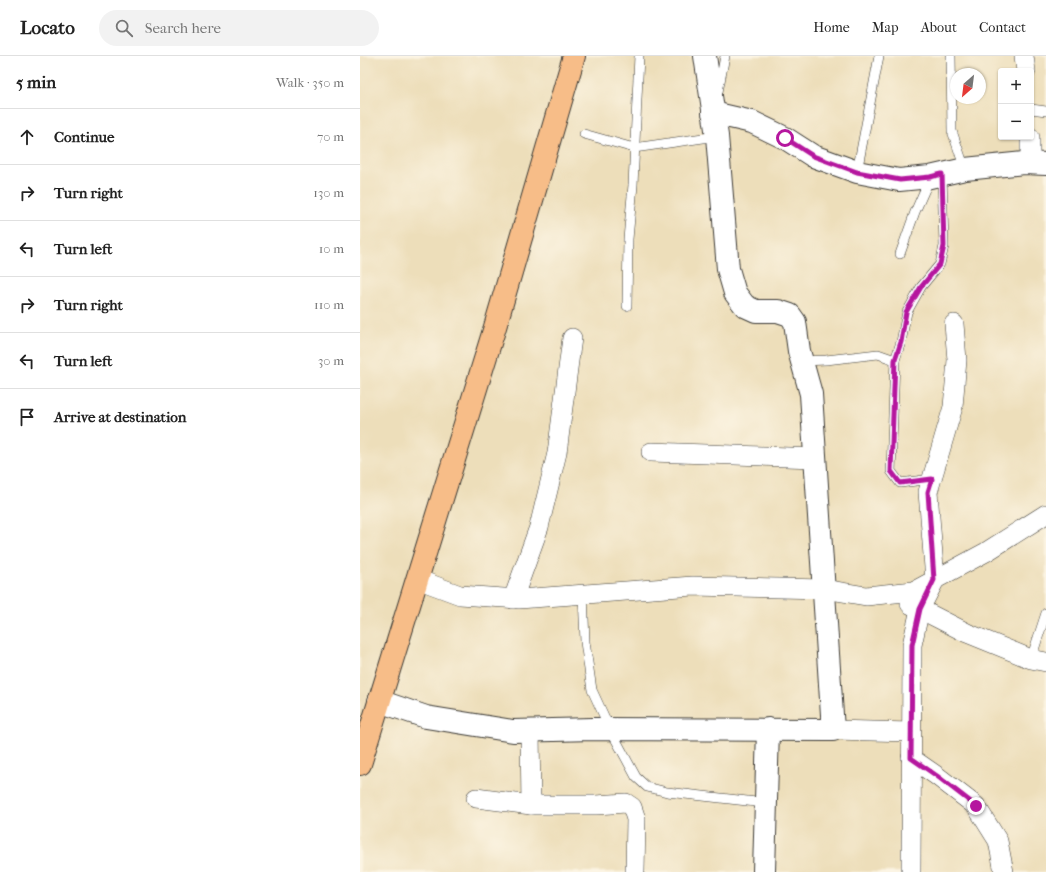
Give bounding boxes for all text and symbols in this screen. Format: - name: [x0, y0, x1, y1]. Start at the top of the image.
- search box: [99, 10, 379, 46]
- text: Locato: [20, 17, 75, 39]
- icon: search: [113, 17, 135, 39]
- text: Search here: [145, 19, 221, 37]
- text: Home: [813, 19, 850, 36]
- text: Map: [872, 19, 899, 36]
- text: About: [921, 19, 957, 36]
- text: Contact: [979, 19, 1026, 36]
- north arrow: [950, 68, 986, 104]
- map controls: [998, 68, 1034, 140]
- button: +: [998, 68, 1034, 104]
- text: 5 min: [16, 72, 56, 92]
- text: Walk · 350 m: [276, 75, 344, 90]
- button: −: [998, 104, 1034, 140]
- icon: ahead: [16, 126, 38, 148]
- text: Continue: [54, 128, 114, 146]
- text: 70 m: [317, 129, 344, 144]
- route start: [776, 129, 794, 147]
- icon: right: [16, 182, 38, 204]
- text: Turn right: [54, 184, 123, 202]
- text: 130 m: [313, 185, 344, 200]
- icon: left: [16, 238, 38, 260]
- text: Turn left: [54, 240, 112, 258]
- text: 10 m: [319, 241, 344, 256]
- icon: right: [16, 294, 38, 316]
- text: Turn right: [54, 296, 123, 314]
- text: 110 m: [314, 297, 344, 312]
- icon: left: [16, 350, 38, 372]
- text: Turn left: [54, 352, 112, 370]
- text: 30 m: [318, 353, 344, 368]
- icon: arrive: [16, 406, 38, 428]
- text: Arrive at destination: [54, 408, 186, 426]
- route end: [967, 797, 985, 815]

